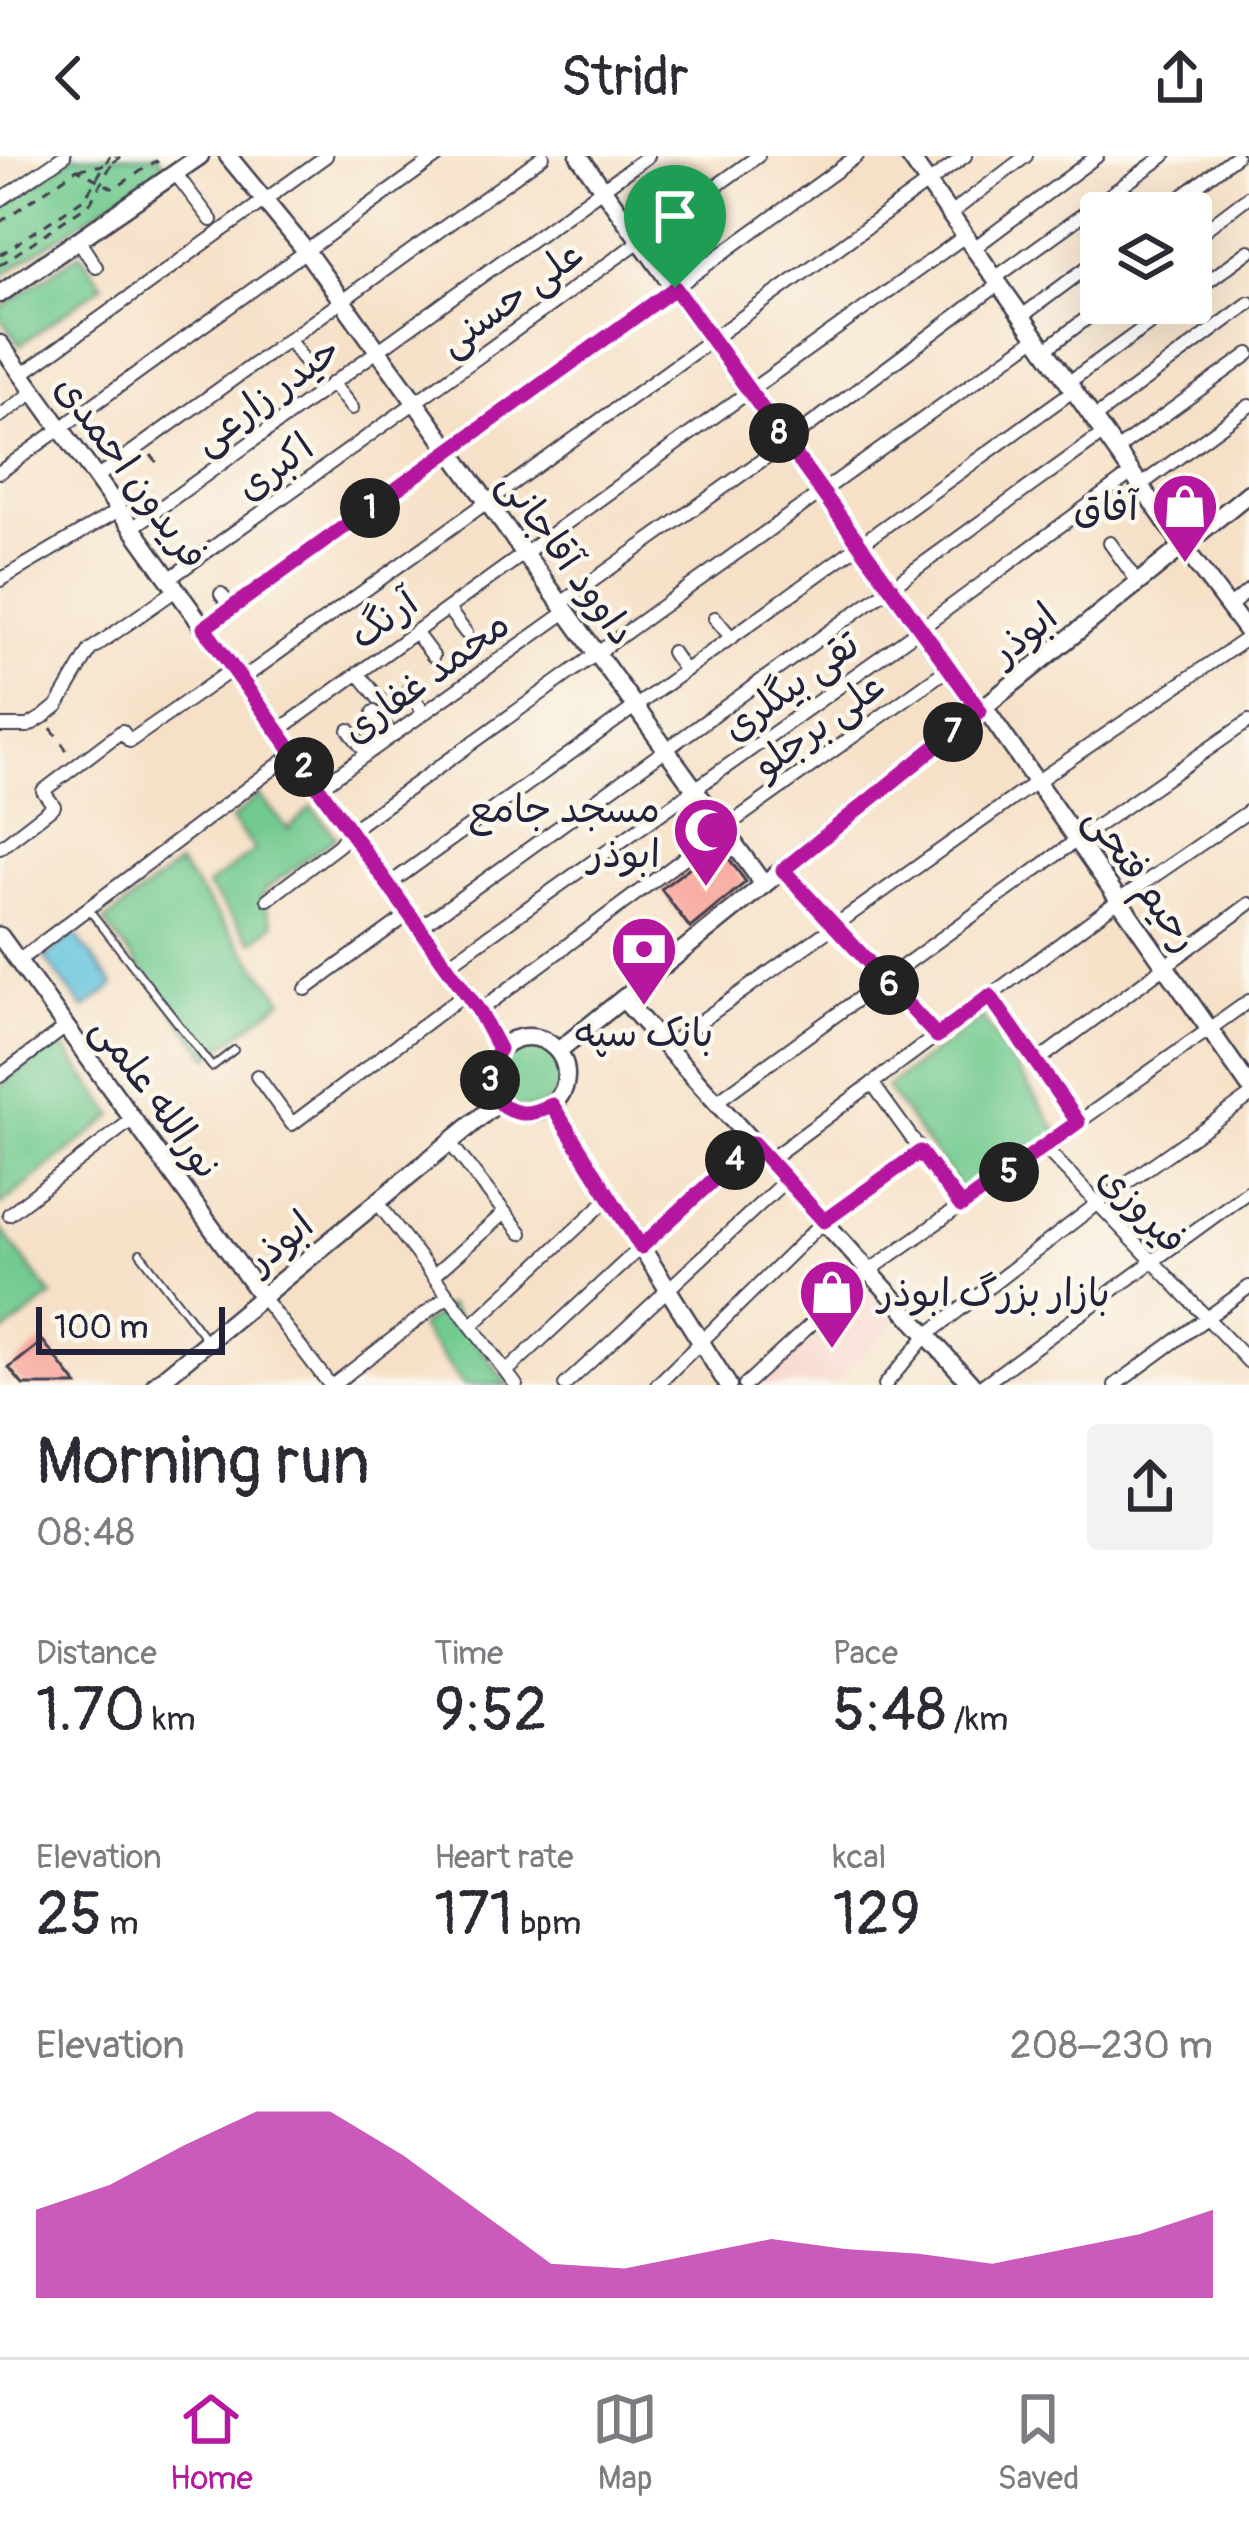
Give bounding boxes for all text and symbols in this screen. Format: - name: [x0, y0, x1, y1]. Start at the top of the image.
- text: Stridr: [561, 44, 688, 112]
- icon: back: [36, 45, 102, 111]
- icon: share: [1147, 45, 1213, 111]
- pin: [624, 165, 726, 288]
- icon: arrive: [642, 183, 708, 249]
- map controls: [1080, 192, 1212, 324]
- button: layers: [1080, 192, 1212, 324]
- street label: علی حسنی: [429, 229, 593, 367]
- street label: حیدر زارعی: [184, 325, 350, 465]
- street label: فریدون احمدی: [44, 365, 218, 579]
- pin: 8: [749, 403, 809, 463]
- text: 8: [771, 412, 787, 453]
- street label: اکبری: [227, 423, 323, 512]
- street label: داوود آقاجانی: [487, 461, 647, 655]
- shop icon: آفاق: [1150, 471, 1220, 565]
- pin: 1: [340, 478, 400, 538]
- place label: آفاق: [1073, 483, 1139, 532]
- text: 1: [364, 487, 376, 528]
- street label: آرنگ: [340, 577, 429, 660]
- street label: ابوذر: [978, 592, 1067, 678]
- street label: محمد غفاری: [332, 600, 519, 754]
- street label: تقی بیگلری: [713, 620, 869, 752]
- street label: علی برجلو: [742, 661, 894, 791]
- pin: 7: [923, 702, 983, 762]
- text: 7: [944, 711, 962, 752]
- pin: 2: [274, 737, 334, 797]
- text: 2: [295, 746, 313, 787]
- place label: مسجد جامع ابوذر: [468, 785, 660, 879]
- mosque icon: مسجد جامع ابوذر: [671, 795, 741, 889]
- street label: رحیم فتحی: [1070, 796, 1210, 964]
- bank icon: بانک سپه: [609, 914, 679, 1008]
- pin: 6: [859, 955, 919, 1015]
- text: 6: [879, 964, 899, 1005]
- street label: نورالله علمی: [81, 1006, 233, 1190]
- place label: بانک سپه: [575, 1009, 713, 1058]
- pin: 3: [460, 1050, 520, 1110]
- text: 3: [481, 1059, 499, 1100]
- pin: 4: [705, 1130, 765, 1190]
- text: 4: [725, 1139, 745, 1180]
- pin: 5: [979, 1142, 1039, 1202]
- text: 5: [1000, 1151, 1018, 1192]
- street label: فیروزی: [1087, 1154, 1197, 1264]
- street label: ابوذر: [234, 1200, 323, 1286]
- shop icon: بازار بزرگ ابوذر: [797, 1257, 867, 1351]
- place label: بازار بزرگ ابوذر: [875, 1269, 1110, 1318]
- scale bar: [36, 1301, 225, 1354]
- text: 100 m: [54, 1307, 148, 1348]
- text: Morning run: [36, 1421, 370, 1504]
- button: share: [1087, 1424, 1213, 1550]
- text: 08:48: [36, 1508, 135, 1557]
- text: Distance: [36, 1633, 157, 1674]
- text: Time: [434, 1633, 503, 1674]
- text: Pace: [833, 1633, 898, 1674]
- text: 1.70: [36, 1674, 145, 1749]
- text: 9:52: [434, 1674, 547, 1749]
- text: 5:48: [833, 1674, 946, 1749]
- text: km: [145, 1699, 196, 1740]
- text: /km: [946, 1699, 1008, 1740]
- text: Elevation: [36, 1837, 162, 1878]
- text: Heart rate: [434, 1837, 573, 1878]
- text: kcal: [833, 1837, 886, 1878]
- text: 25: [36, 1878, 102, 1953]
- text: 171: [434, 1878, 513, 1953]
- text: 129: [833, 1878, 921, 1953]
- text: m: [102, 1903, 139, 1944]
- text: bpm: [513, 1903, 581, 1944]
- text: Elevation: [36, 2021, 185, 2070]
- text: 208–230 m: [1010, 2021, 1213, 2070]
- tab: Home: [170, 2386, 253, 2499]
- tab: Map: [592, 2386, 658, 2499]
- tab: Saved: [997, 2386, 1079, 2499]

